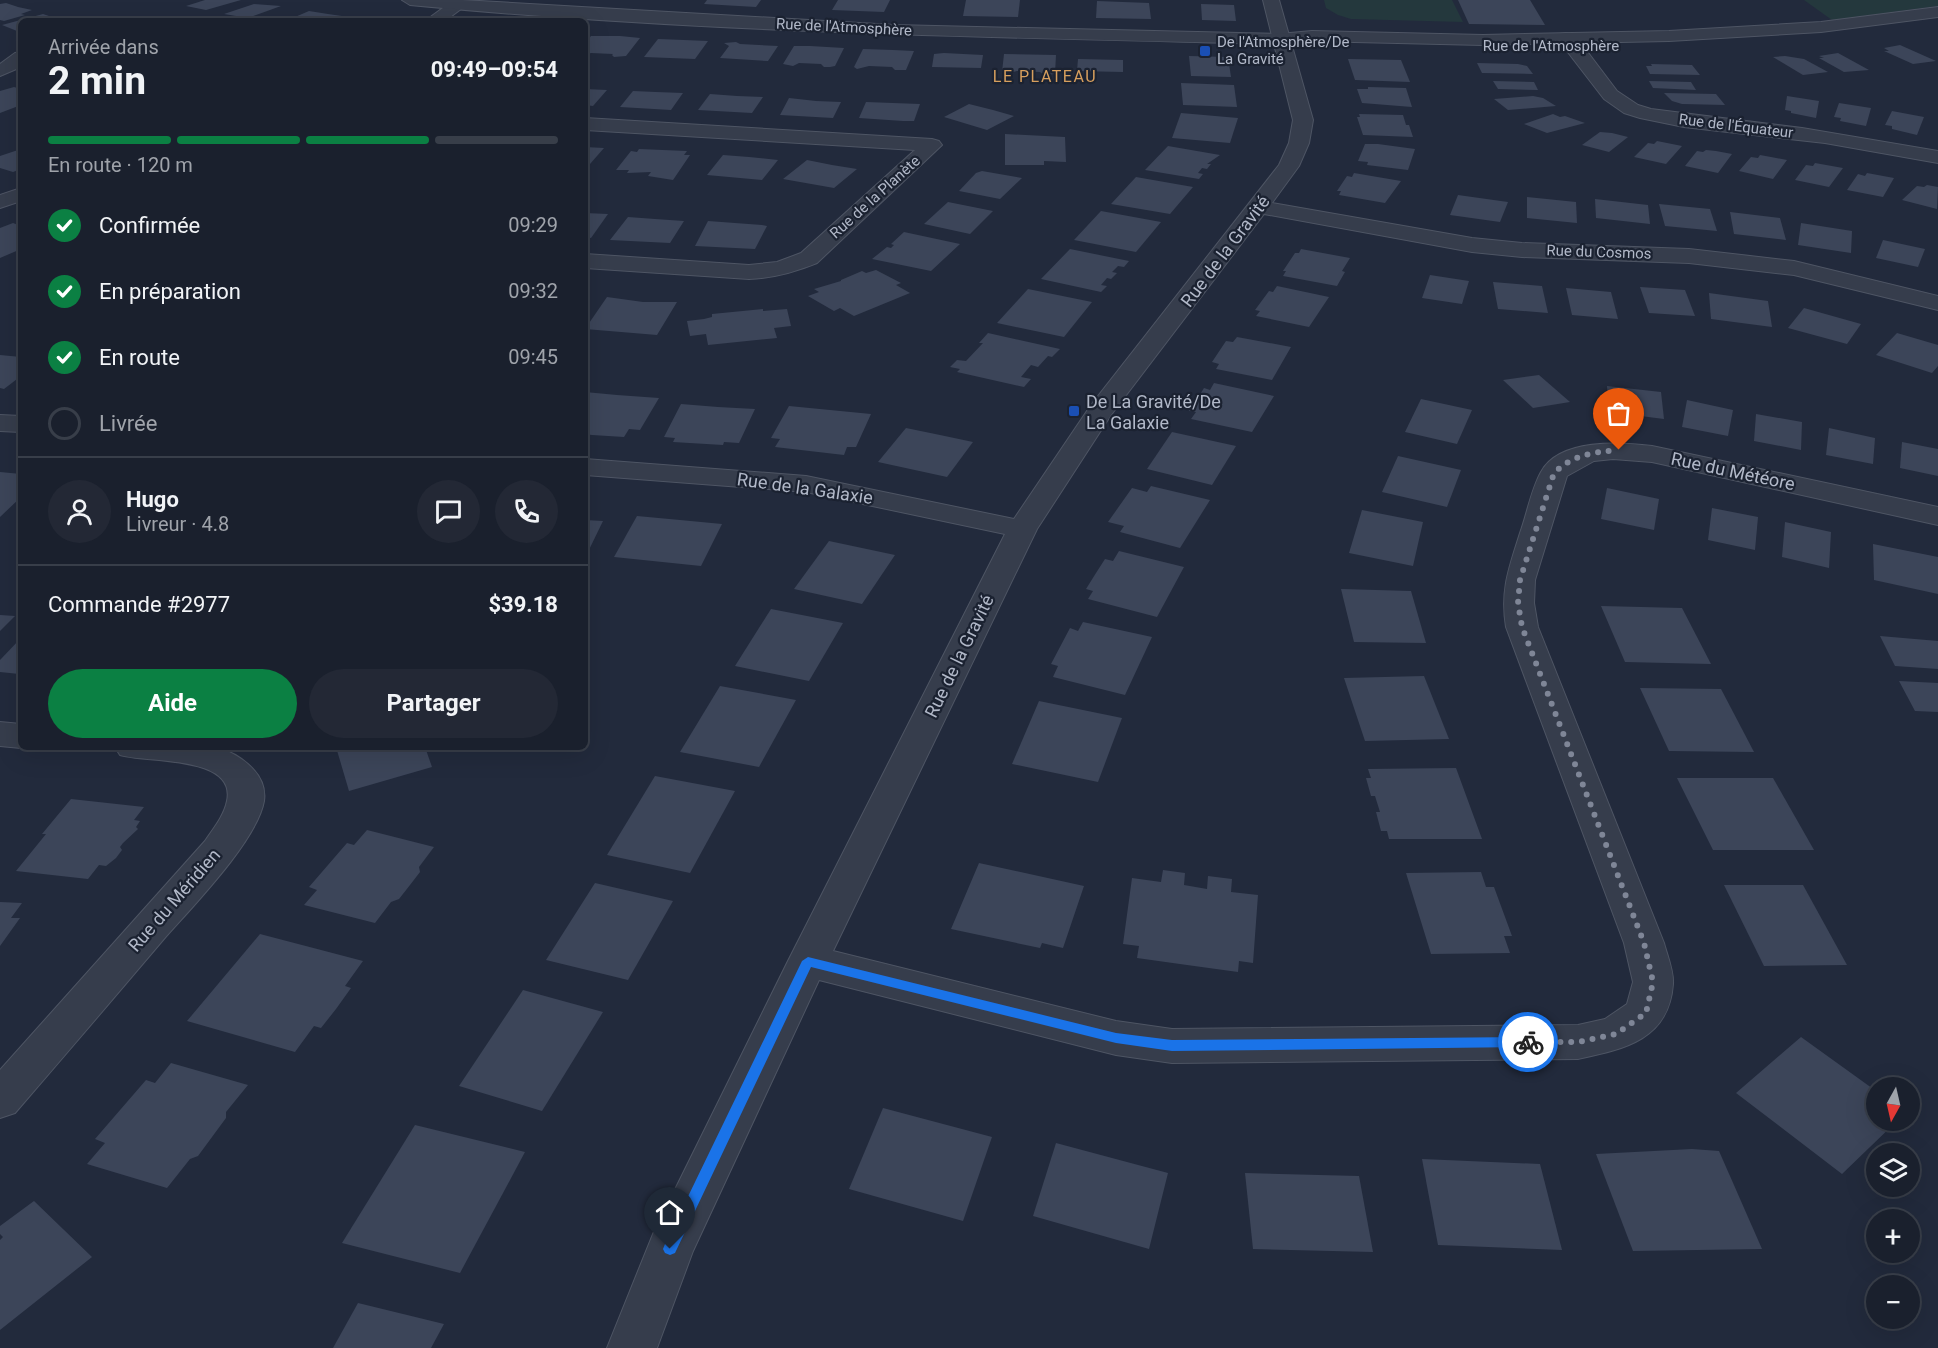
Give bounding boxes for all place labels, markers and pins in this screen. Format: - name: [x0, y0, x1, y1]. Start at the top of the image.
- place label: De l'Atmosphère/De La Gravité: [1217, 33, 1349, 68]
- marker: De l'Atmosphère/De La Gravité: [1198, 44, 1212, 58]
- pin: [1593, 388, 1644, 450]
- place label: De La Gravité/De La Galaxie: [1086, 391, 1221, 433]
- marker: De La Gravité/De La Galaxie: [1067, 404, 1081, 418]
- pin: [644, 1187, 695, 1249]

